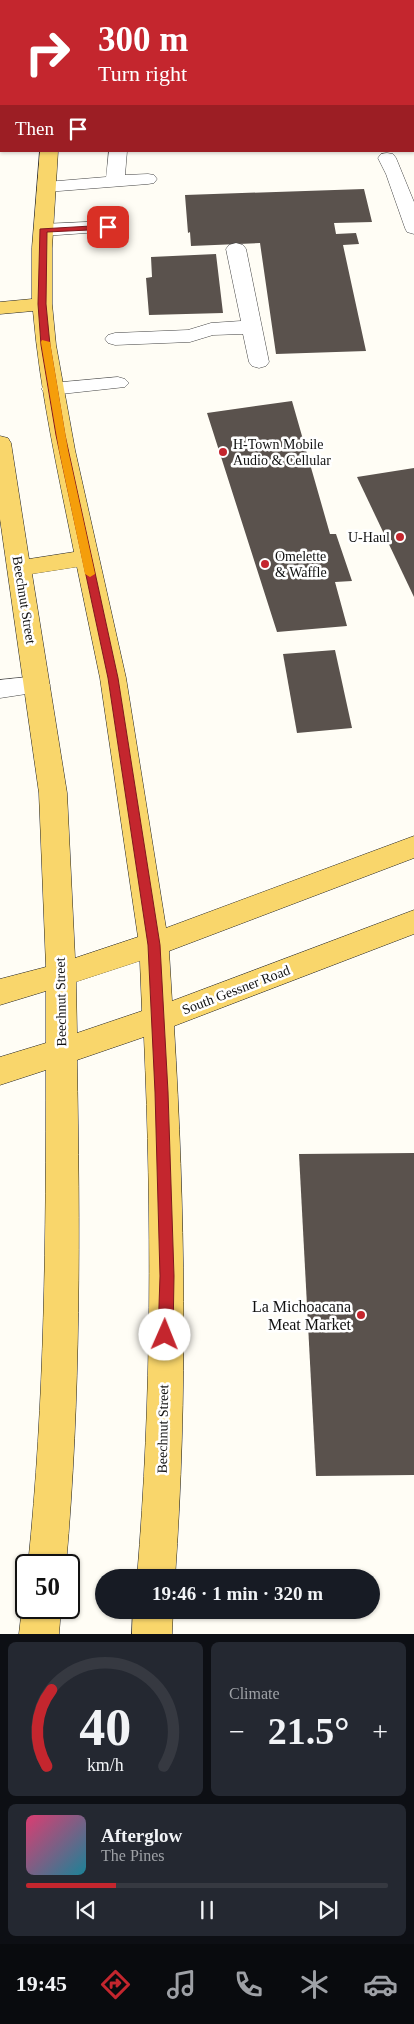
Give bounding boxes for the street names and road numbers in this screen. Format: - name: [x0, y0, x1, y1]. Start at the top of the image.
- street label: Beechnut Street: [10, 555, 38, 645]
- street label: Beechnut Street: [53, 957, 69, 1047]
- street label: South Gessner Road: [180, 963, 292, 1017]
- street label: Beechnut Street: [155, 1384, 171, 1474]

